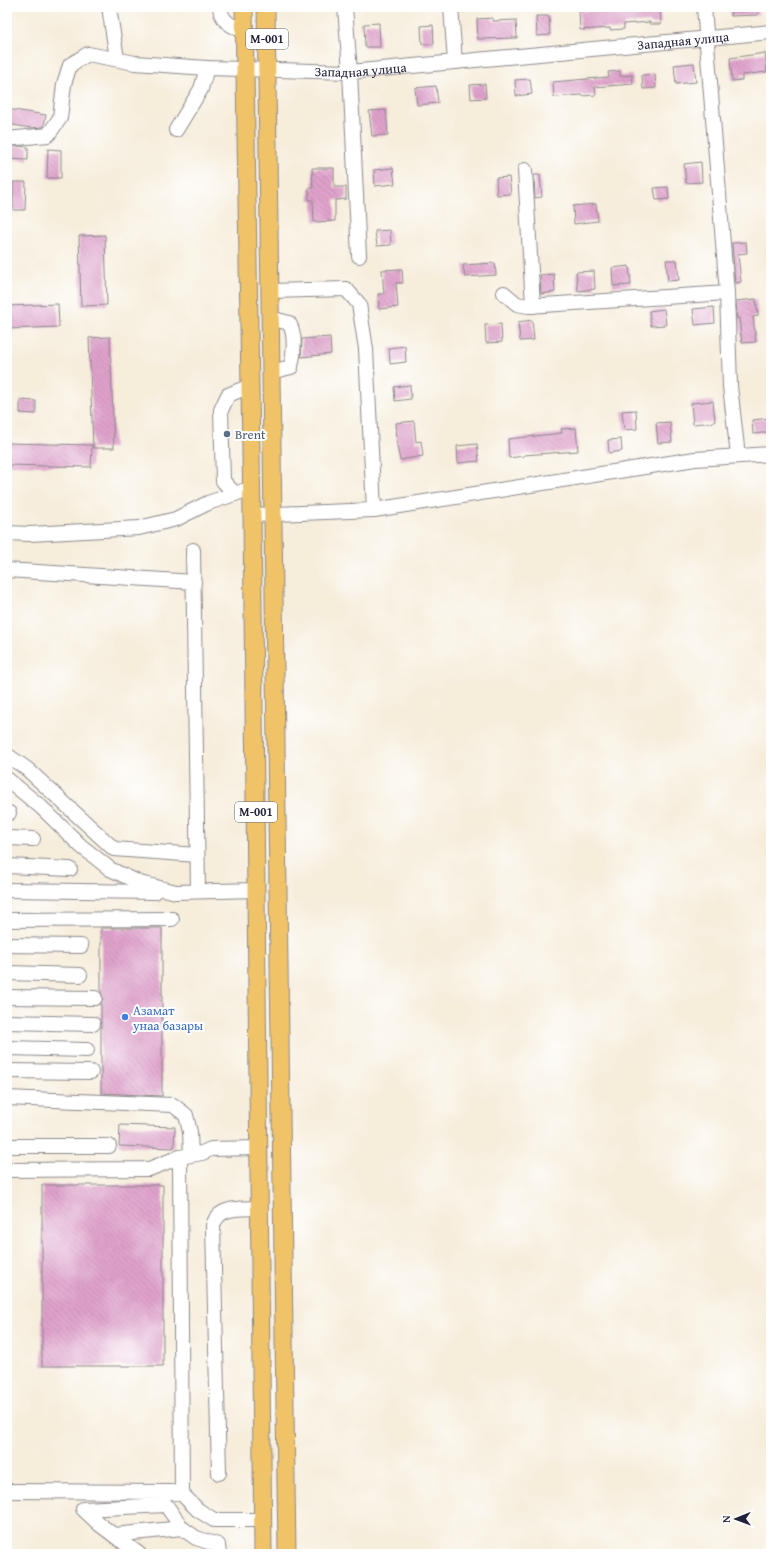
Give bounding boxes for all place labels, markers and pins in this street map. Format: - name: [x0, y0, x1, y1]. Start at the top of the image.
- place label: Brent: [235, 425, 266, 444]
- marker: Brent: [222, 429, 232, 439]
- place label: Азамат унаа базары: [132, 1001, 203, 1035]
- marker: Азамат унаа базары: [120, 1012, 130, 1022]

